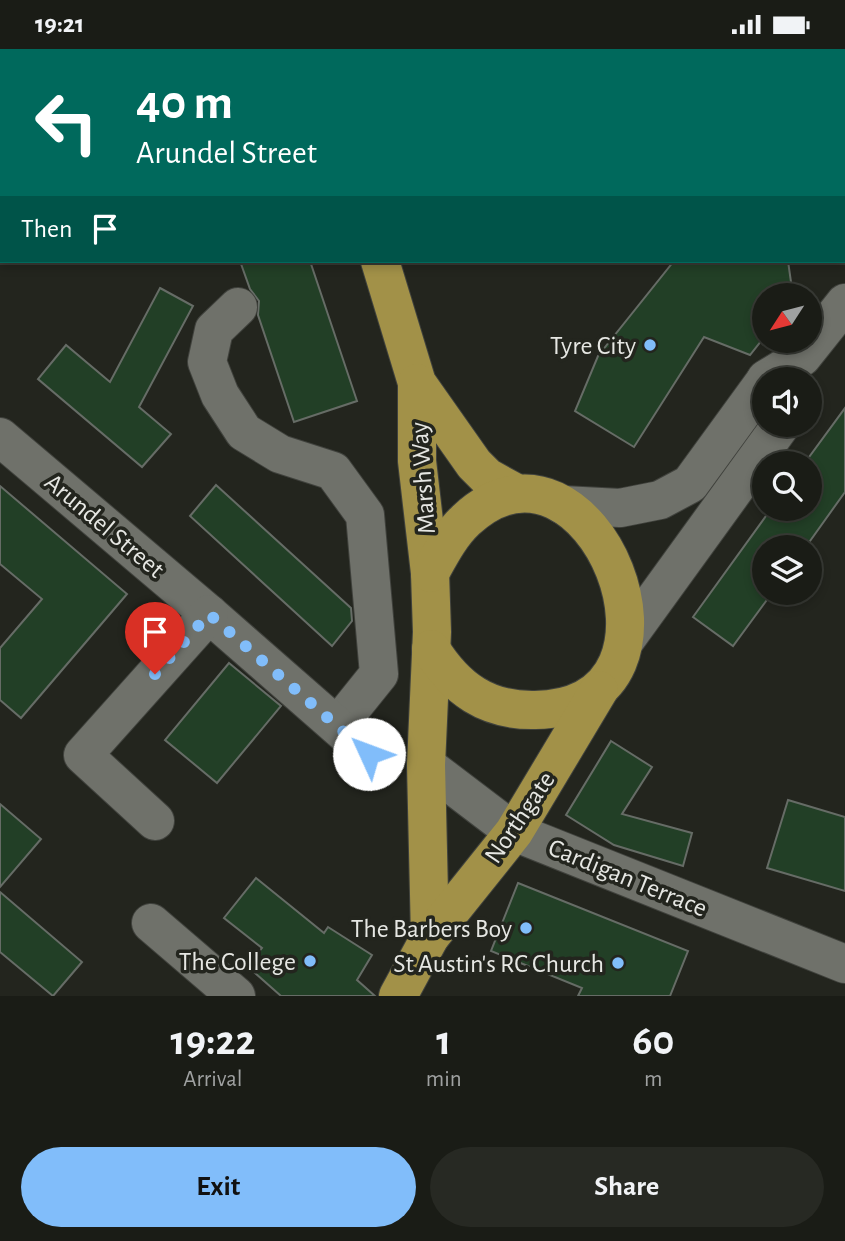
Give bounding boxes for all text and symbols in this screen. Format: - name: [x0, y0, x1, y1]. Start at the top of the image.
- text: 19:21: [35, 11, 84, 37]
- icon: left: [21, 77, 112, 168]
- text: 40 m: [136, 79, 233, 128]
- text: Arundel Street: [136, 137, 317, 169]
- icon: arrive: [86, 210, 124, 248]
- text: Then: [21, 216, 72, 242]
- north arrow: [752, 283, 822, 353]
- map controls: [752, 283, 822, 605]
- place label: Tyre City: [550, 333, 636, 359]
- marker: Tyre City: [642, 337, 658, 353]
- button: sound: [752, 367, 822, 437]
- street label: Marsh Way: [406, 421, 440, 535]
- button: search: [752, 451, 822, 521]
- street label: Arundel Street: [40, 469, 169, 583]
- button: layers: [752, 535, 822, 605]
- pin: [125, 602, 185, 674]
- icon: arrive: [136, 613, 174, 651]
- position arrow: [332, 717, 406, 791]
- street label: Northgate: [480, 767, 560, 868]
- street label: Cardigan Terrace: [545, 834, 711, 922]
- place label: The Barbers Boy: [351, 916, 512, 942]
- marker: The Barbers Boy: [518, 920, 534, 936]
- place label: The College: [179, 949, 296, 975]
- place label: St Austin's RC Church: [393, 951, 604, 977]
- marker: The College: [302, 953, 318, 969]
- marker: St Austin's RC Church: [610, 955, 626, 971]
- text: 19:22: [171, 1020, 255, 1062]
- text: 1: [436, 1020, 451, 1062]
- text: 60: [632, 1020, 674, 1062]
- text: Arrival: [183, 1068, 242, 1091]
- text: min: [426, 1068, 462, 1091]
- text: m: [644, 1068, 663, 1091]
- button: Exit: [21, 1147, 416, 1227]
- button: Share: [430, 1147, 824, 1227]

